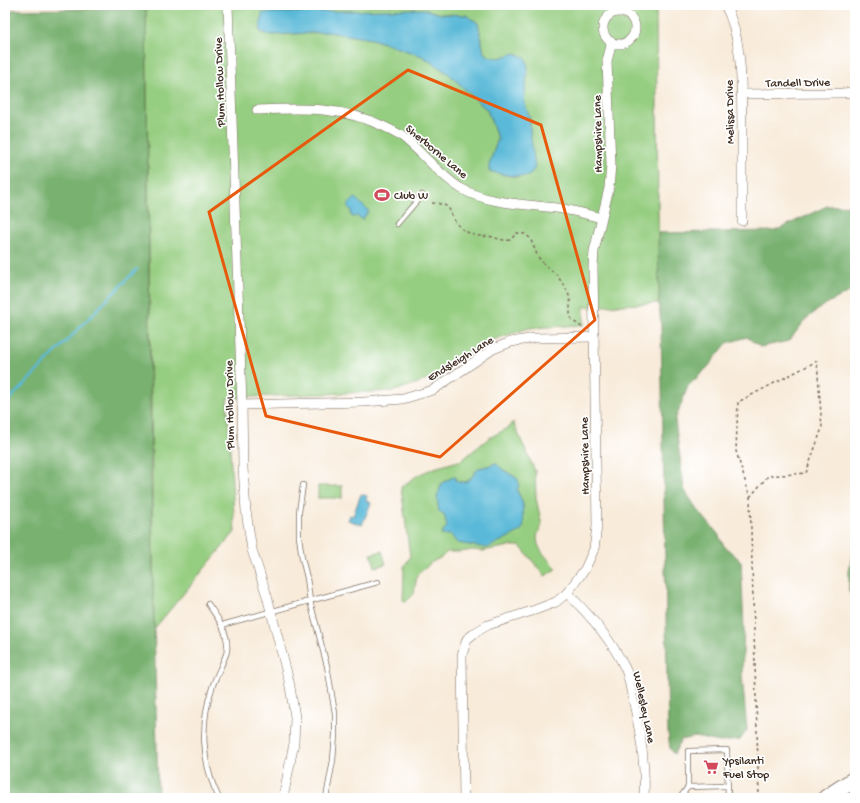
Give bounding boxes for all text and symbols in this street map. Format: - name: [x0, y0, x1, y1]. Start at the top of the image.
- street label: Plum Hollow Drive: [212, 36, 230, 128]
- street label: Tandell Drive: [765, 76, 831, 92]
- street label: Melissa Drive: [723, 79, 739, 144]
- street label: Hampshire Lane: [591, 94, 607, 173]
- street label: Sherborne Lane: [402, 122, 470, 183]
- sports icon: Club W: [373, 186, 391, 204]
- place label: Club W: [394, 190, 428, 204]
- street label: Endsleigh Lane: [425, 333, 497, 386]
- street label: Plum Hollow Drive: [223, 359, 239, 451]
- street label: Hampshire Lane: [578, 416, 594, 495]
- street label: Wellesley Lane: [629, 670, 658, 745]
- place label: Ypsilanti Fuel Stop: [722, 755, 769, 783]
- supermarket icon: Ypsilanti Fuel Stop: [702, 758, 720, 776]

